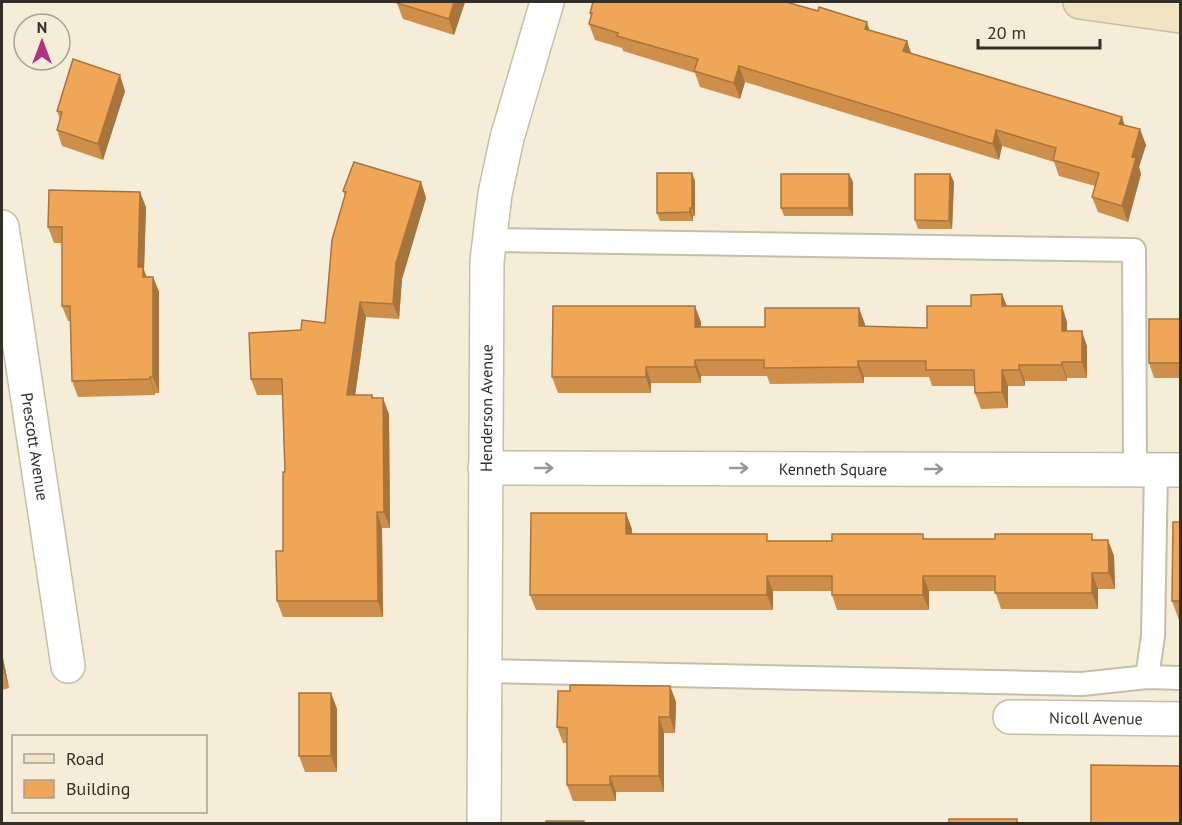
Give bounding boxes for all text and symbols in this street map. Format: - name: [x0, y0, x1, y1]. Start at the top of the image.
- north arrow: [12, 12, 72, 72]
- scale bar: [978, 12, 1100, 50]
- text: N: [37, 17, 47, 37]
- text: 20 m: [987, 21, 1026, 44]
- street label: Henderson Avenue: [476, 344, 497, 472]
- street label: Prescott Avenue: [17, 391, 53, 502]
- street label: Kenneth Square: [779, 459, 887, 479]
- one-way arrow: [533, 462, 553, 474]
- one-way arrow: [728, 462, 748, 474]
- one-way arrow: [923, 463, 943, 475]
- street label: Nicoll Avenue: [1049, 707, 1143, 729]
- legend: [12, 735, 207, 813]
- text: Road: [66, 747, 104, 770]
- text: Building: [66, 777, 130, 800]

